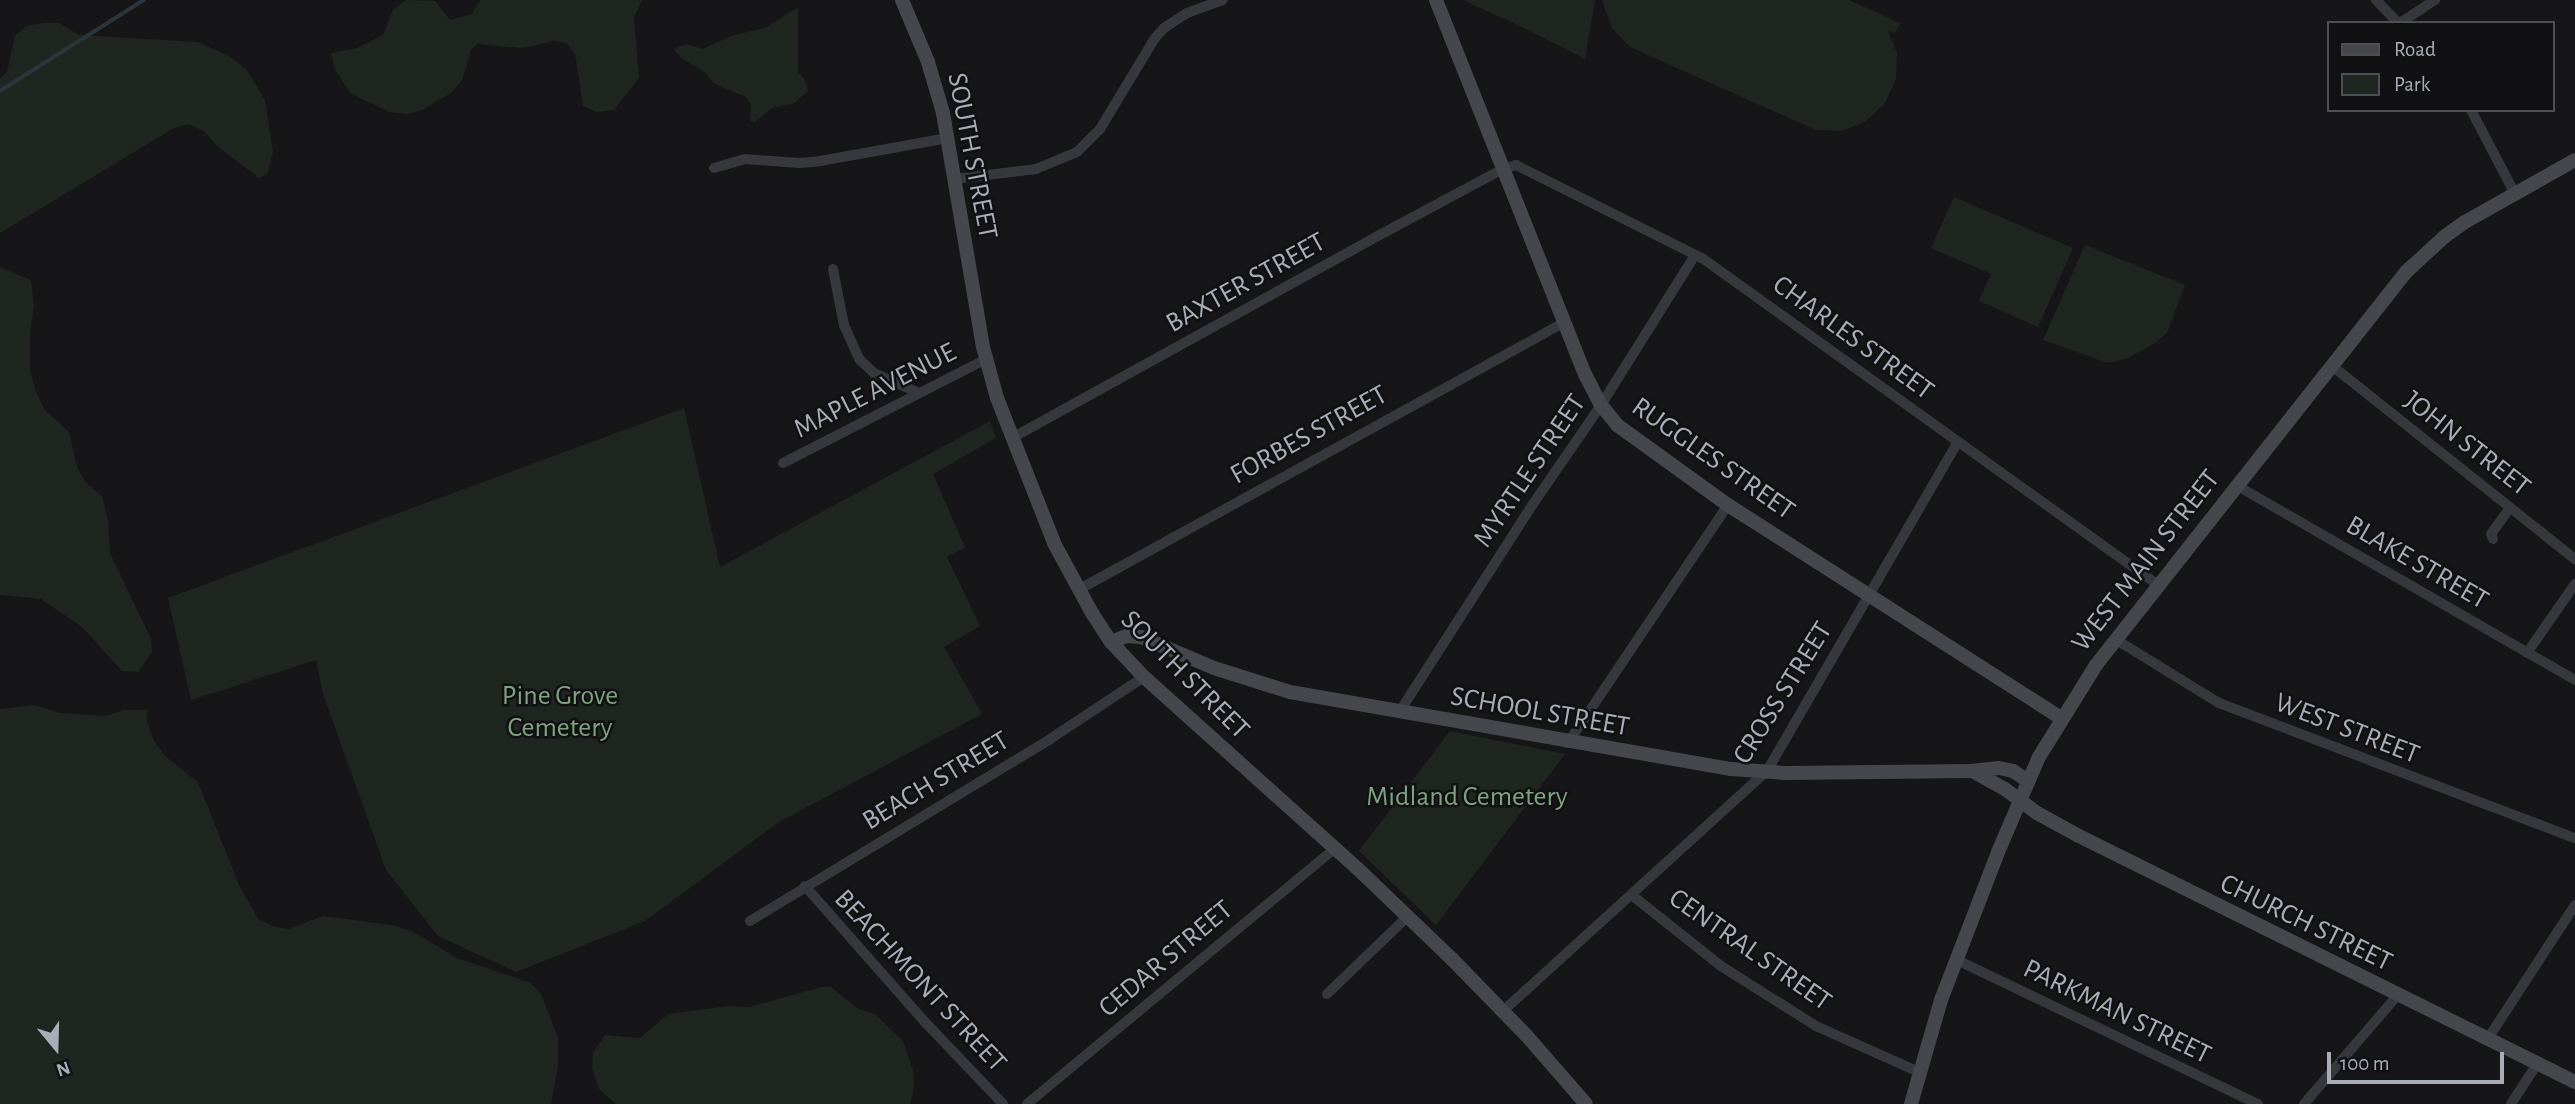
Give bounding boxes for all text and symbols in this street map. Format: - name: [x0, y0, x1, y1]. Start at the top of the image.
- legend: [2326, 21, 2554, 112]
- text: Road: [2394, 39, 2436, 60]
- street label: SOUTH STREET: [939, 70, 1005, 242]
- text: Park: [2394, 74, 2430, 95]
- street label: BAXTER STREET: [1160, 225, 1332, 341]
- street label: CHARLES STREET: [1766, 268, 1940, 408]
- street label: MAPLE AVENUE: [788, 336, 962, 446]
- street label: FORBES STREET: [1225, 378, 1393, 492]
- street label: JOHN STREET: [2397, 384, 2537, 504]
- street label: MYRTLE STREET: [1466, 388, 1594, 554]
- street label: RUGGLES STREET: [1625, 390, 1801, 528]
- street label: WEST MAIN STREET: [2064, 463, 2228, 659]
- street label: BLAKE STREET: [2340, 509, 2494, 617]
- street label: SOUTH STREET: [1113, 603, 1257, 747]
- street label: CROSS STREET: [1726, 616, 1840, 770]
- park label: Pine Grove Cemetery: [502, 679, 618, 745]
- street label: SCHOOL STREET: [1448, 680, 1632, 744]
- street label: WEST STREET: [2270, 686, 2424, 772]
- street label: BEACH STREET: [856, 724, 1016, 838]
- park label: Midland Cemetery: [1366, 780, 1568, 814]
- street label: CHURCH STREET: [2214, 867, 2398, 979]
- street label: CENTRAL STREET: [1662, 881, 1838, 1019]
- street label: BEACHMONT STREET: [827, 883, 1013, 1079]
- street label: CEDAR STREET: [1092, 893, 1240, 1025]
- street label: PARKMAN STREET: [2018, 952, 2216, 1072]
- north arrow: [21, 1013, 91, 1083]
- scale bar: [2330, 1038, 2507, 1082]
- text: 100 m: [2340, 1053, 2390, 1074]
- text: N: [54, 1057, 72, 1079]

